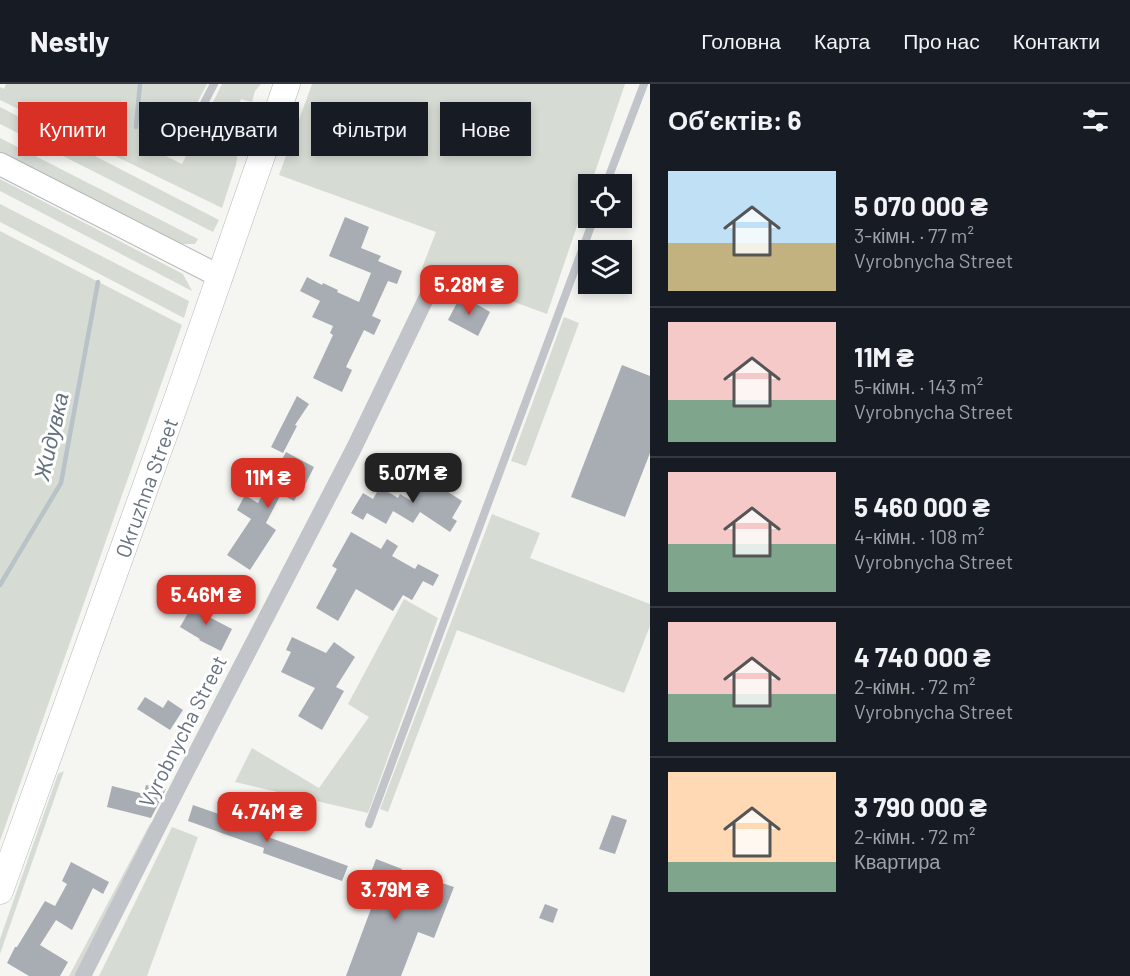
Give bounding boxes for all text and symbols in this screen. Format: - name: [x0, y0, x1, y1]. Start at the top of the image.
- text: Nestly: [30, 24, 109, 58]
- text: Головна: [701, 28, 781, 53]
- text: Карта: [814, 28, 870, 53]
- text: Про нас: [903, 28, 980, 53]
- text: Контакти: [1013, 28, 1100, 53]
- chip: Купити: [18, 102, 127, 156]
- chip: Орендувати: [139, 102, 299, 156]
- chip: Фільтри: [311, 102, 428, 156]
- chip: Нове: [440, 102, 531, 156]
- text: Об’єктів: 6: [668, 104, 802, 135]
- icon: filters: [1079, 104, 1112, 137]
- map controls: [578, 174, 632, 294]
- button: locate: [578, 174, 632, 228]
- text: 5 070 000 ₴: [854, 190, 988, 221]
- icon: home: [716, 195, 788, 267]
- text: 3-кімн. · 77 m²: [854, 223, 974, 247]
- button: layers: [578, 240, 632, 294]
- text: Vyrobnycha Street: [854, 248, 1013, 272]
- pin: 5.28M ₴: [414, 265, 524, 316]
- text: 5.28M ₴: [434, 272, 504, 296]
- text: 11M ₴: [854, 341, 914, 372]
- icon: home: [716, 346, 788, 418]
- text: 5-кімн. · 143 m²: [854, 374, 983, 398]
- water label: Жидувка: [27, 390, 74, 484]
- text: Vyrobnycha Street: [854, 399, 1013, 423]
- street label: Okruzhna Street: [109, 414, 182, 561]
- pin: 5.07M ₴: [358, 453, 468, 504]
- pin: 11M ₴: [226, 458, 310, 509]
- text: 5.07M ₴: [379, 460, 447, 484]
- text: 11M ₴: [245, 465, 291, 489]
- text: 5 460 000 ₴: [854, 491, 990, 522]
- icon: home: [716, 496, 788, 568]
- text: 4-кімн. · 108 m²: [854, 524, 984, 548]
- text: Vyrobnycha Street: [854, 549, 1013, 573]
- pin: 5.46M ₴: [151, 575, 261, 626]
- text: 5.46M ₴: [171, 582, 241, 606]
- text: 4 740 000 ₴: [854, 641, 991, 672]
- icon: home: [716, 646, 788, 718]
- street label: Vyrobnycha Street: [133, 651, 231, 811]
- text: 2-кімн. · 72 m²: [854, 674, 976, 698]
- text: Vyrobnycha Street: [854, 699, 1013, 723]
- text: 3 790 000 ₴: [854, 791, 987, 822]
- pin: 4.74M ₴: [212, 792, 322, 843]
- icon: home: [716, 796, 788, 868]
- text: 4.74M ₴: [231, 799, 303, 823]
- text: 2-кімн. · 72 m²: [854, 824, 976, 848]
- text: Квартира: [854, 849, 940, 873]
- pin: 3.79M ₴: [340, 870, 450, 921]
- text: 3.79M ₴: [361, 877, 429, 901]

